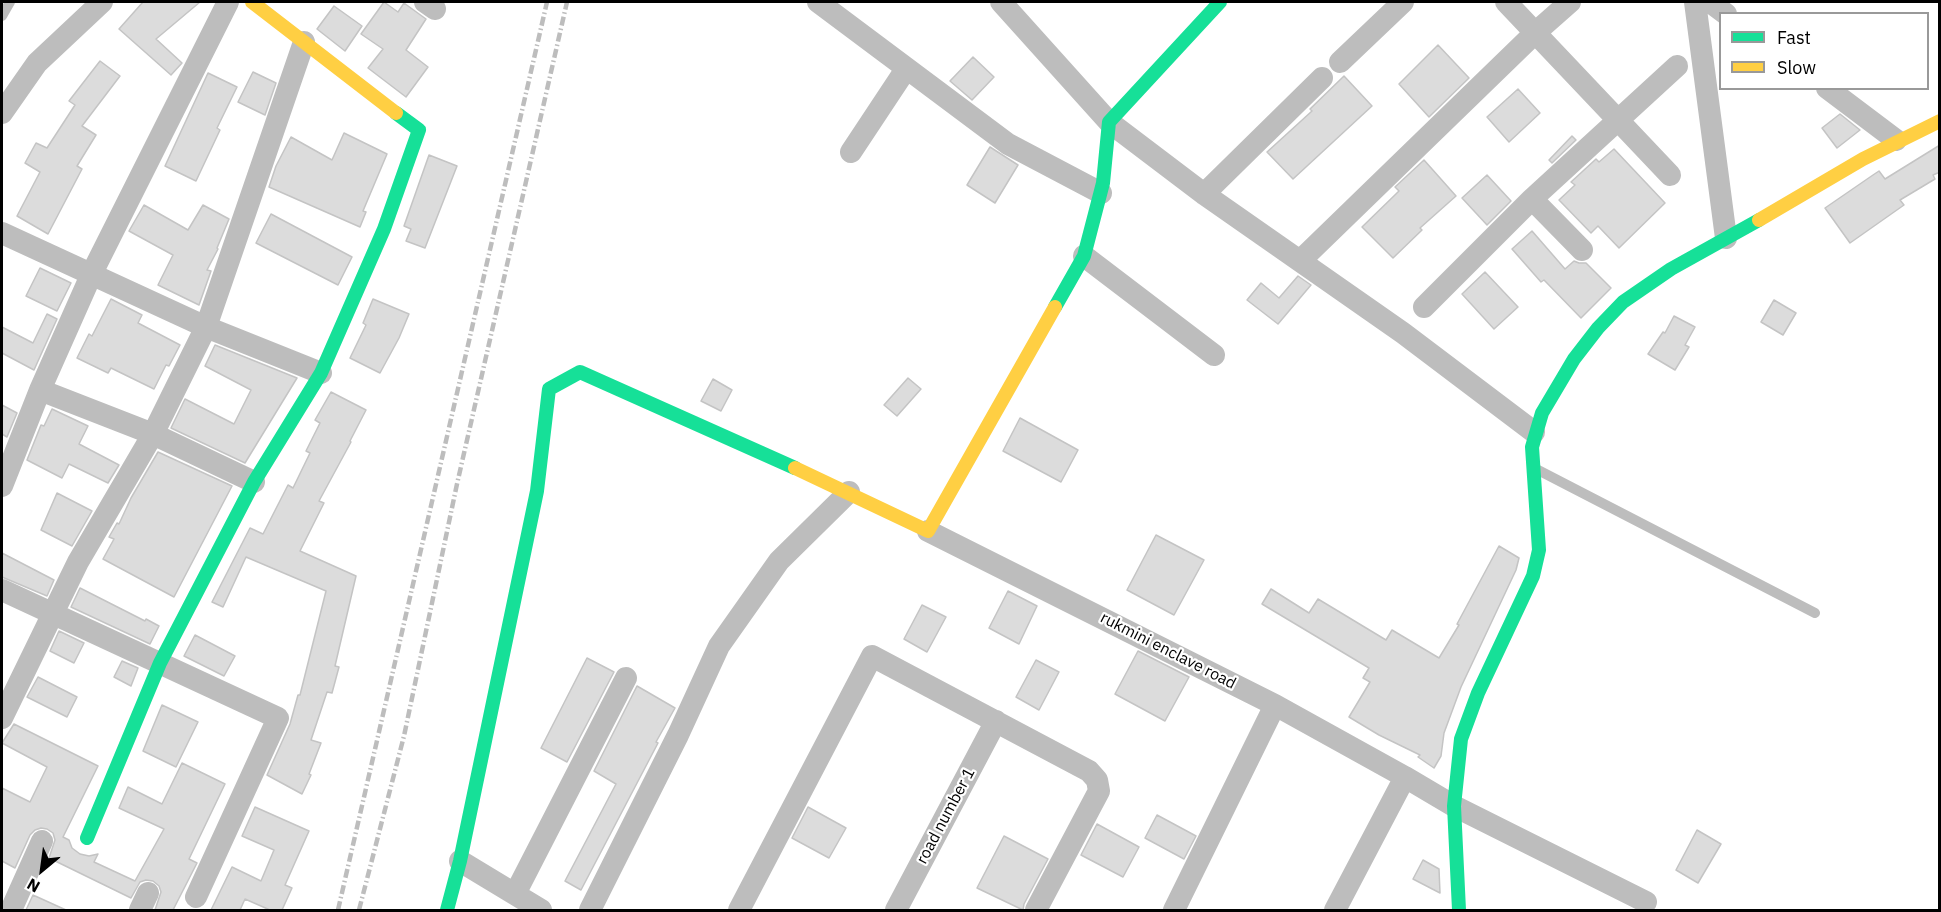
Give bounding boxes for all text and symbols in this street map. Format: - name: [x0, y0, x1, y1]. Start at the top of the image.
- legend: [1719, 12, 1929, 90]
- text: Fast: [1777, 26, 1811, 49]
- text: Slow: [1777, 56, 1816, 79]
- street label: rukmini enclave road: [1097, 608, 1239, 694]
- street label: road number 1: [913, 765, 979, 867]
- north arrow: [12, 840, 72, 900]
- text: N: [23, 874, 43, 897]

